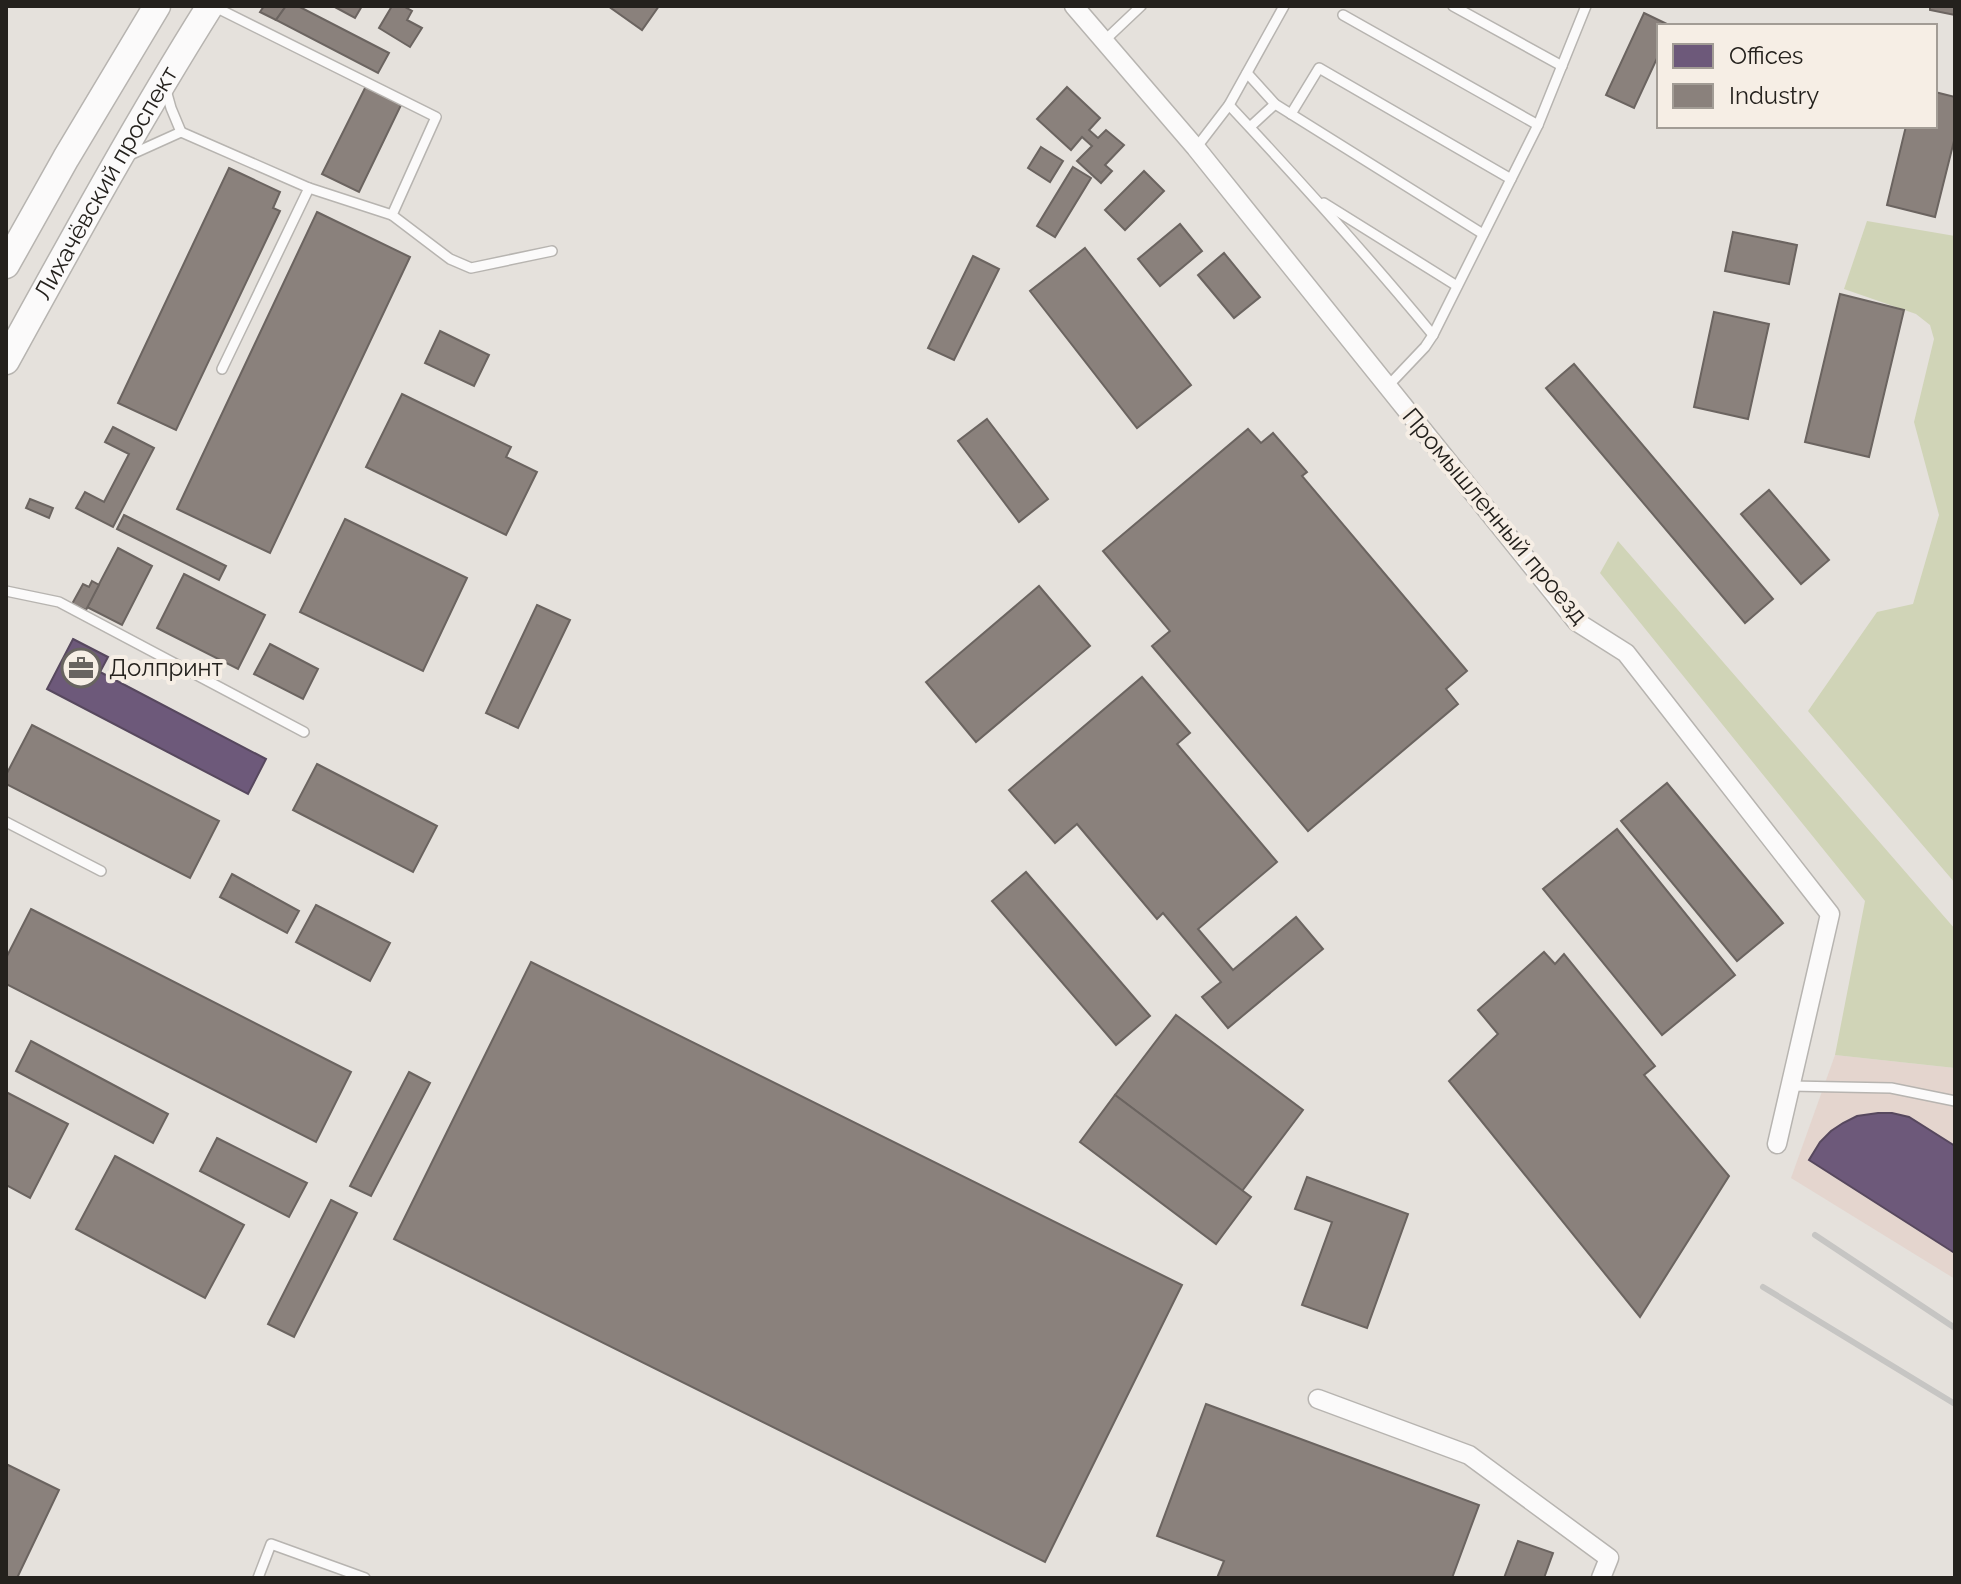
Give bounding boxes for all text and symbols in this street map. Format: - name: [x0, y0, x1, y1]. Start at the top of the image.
- legend: [1657, 24, 1937, 128]
- text: Offices: [1729, 41, 1803, 70]
- street label: Лихачёвский проспект: [28, 60, 184, 305]
- text: Industry: [1729, 81, 1819, 110]
- street label: Промышленный проезд: [1397, 402, 1594, 629]
- office icon: Долпринт: [60, 647, 102, 689]
- place label: Долпринт: [109, 653, 224, 682]

